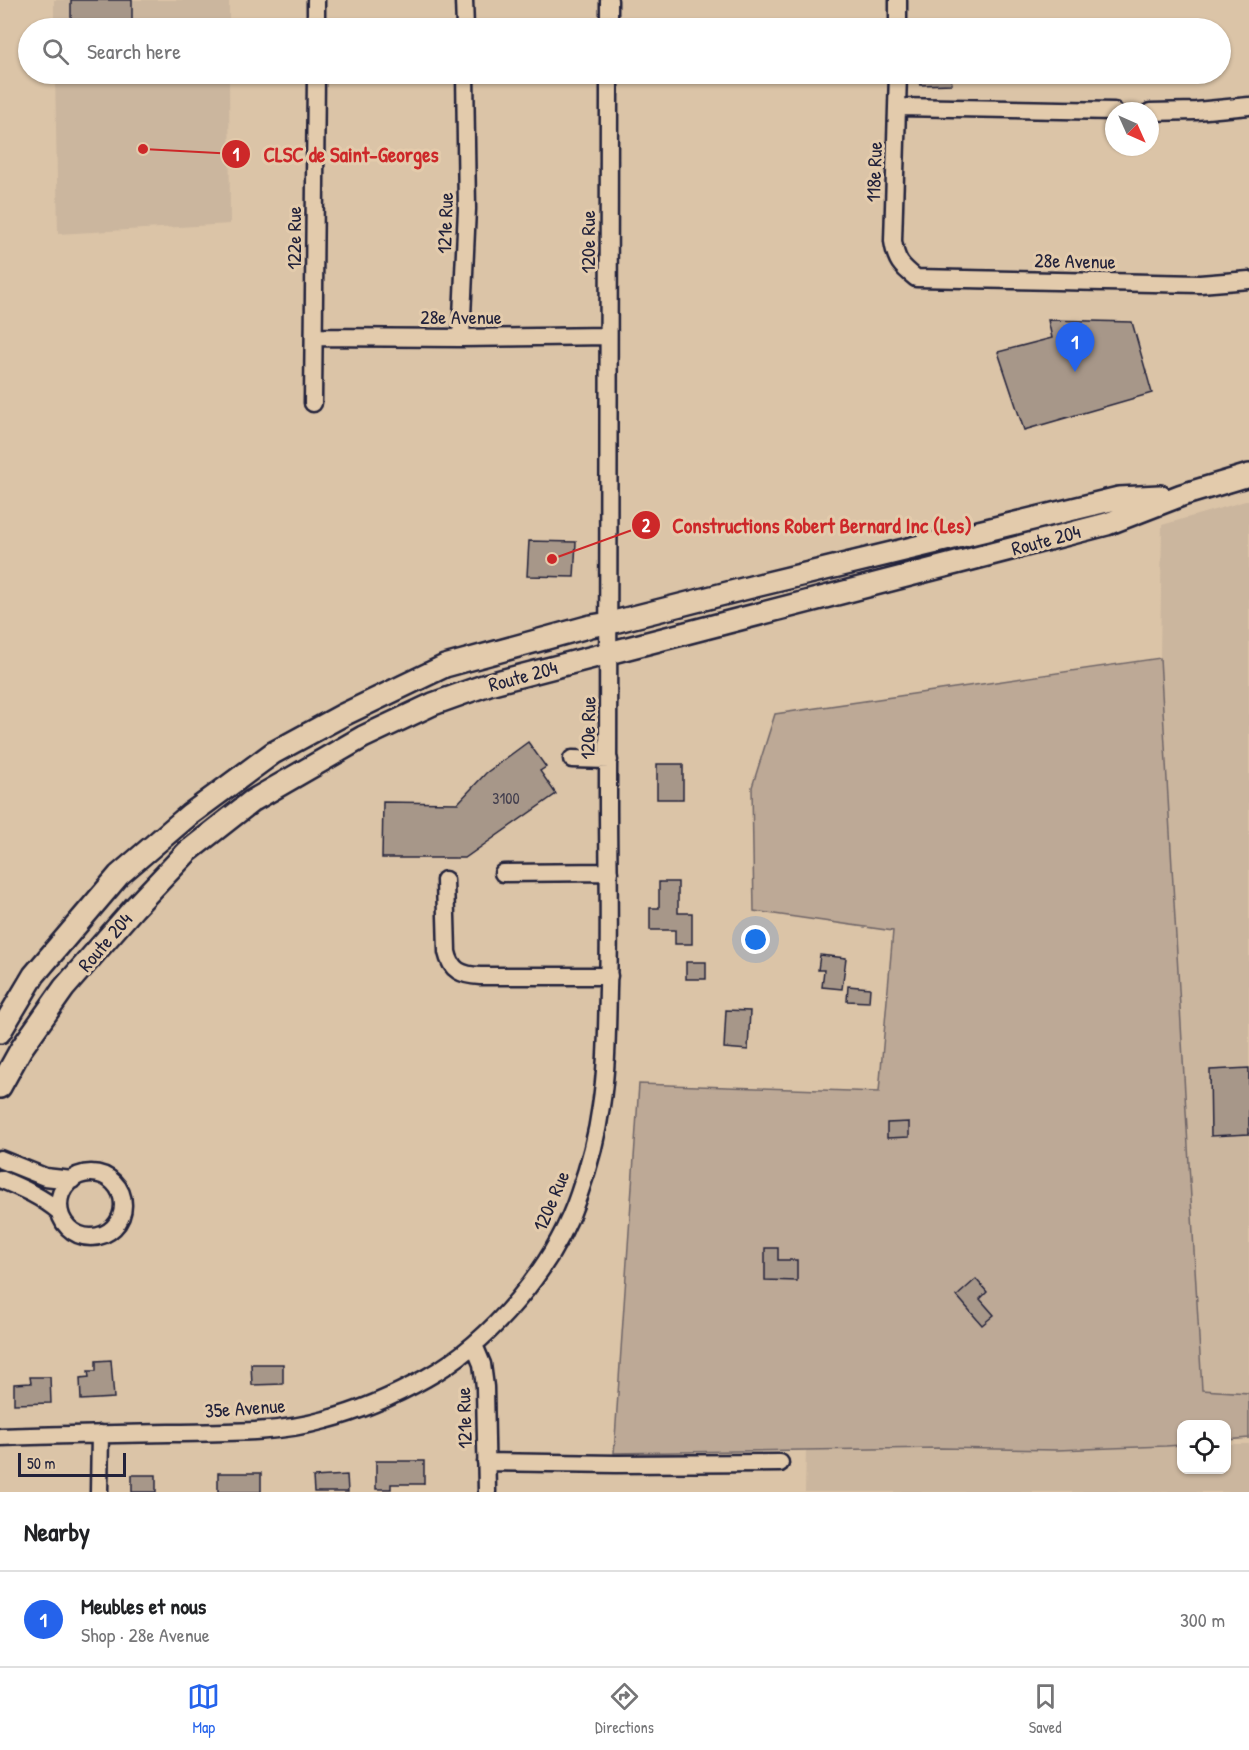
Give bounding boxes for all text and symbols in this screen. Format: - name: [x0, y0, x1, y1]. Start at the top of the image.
- search box: [18, 18, 1231, 84]
- icon: search: [39, 35, 72, 68]
- text: Search here: [87, 36, 181, 66]
- north arrow: [1105, 102, 1159, 156]
- callout: CLSC de Saint-Georges: [221, 135, 450, 174]
- text: CLSC de Saint-Georges: [263, 140, 439, 170]
- street label: 118e Rue: [859, 141, 888, 203]
- text: 1: [233, 142, 240, 167]
- street label: 121e Rue: [430, 192, 459, 254]
- street label: 122e Rue: [280, 206, 307, 270]
- street label: 120e Rue: [574, 210, 601, 274]
- street label: 28e Avenue: [1034, 246, 1116, 275]
- street label: 28e Avenue: [420, 303, 502, 330]
- pin: 1: [1056, 322, 1094, 372]
- callout: Constructions Robert Bernard Inc (Les): [631, 506, 984, 545]
- text: Constructions Robert Bernard Inc (Les): [672, 511, 972, 540]
- text: 2: [642, 513, 651, 538]
- street label: Route 204: [1008, 517, 1083, 562]
- street label: Route 204: [485, 653, 560, 698]
- street label: 120e Rue: [573, 696, 602, 760]
- house number: 3100: [492, 787, 520, 809]
- street label: Route 204: [71, 906, 138, 977]
- your location: [741, 925, 770, 954]
- street label: 120e Rue: [526, 1166, 575, 1235]
- street label: 121e Rue: [449, 1387, 478, 1449]
- street label: 35e Avenue: [204, 1391, 286, 1424]
- map controls: [1177, 1420, 1231, 1474]
- button: locate: [1177, 1420, 1231, 1474]
- scale bar: [18, 1450, 126, 1478]
- text: 50 m: [27, 1452, 56, 1474]
- text: Nearby: [24, 1514, 90, 1549]
- text: Meubles et nous: [81, 1591, 206, 1621]
- text: 1: [40, 1606, 47, 1633]
- text: 300 m: [1180, 1606, 1225, 1633]
- text: Shop · 28e Avenue: [81, 1621, 210, 1648]
- tab: Map: [187, 1680, 220, 1738]
- tab: Directions: [595, 1680, 654, 1738]
- tab: Saved: [1029, 1680, 1062, 1738]

